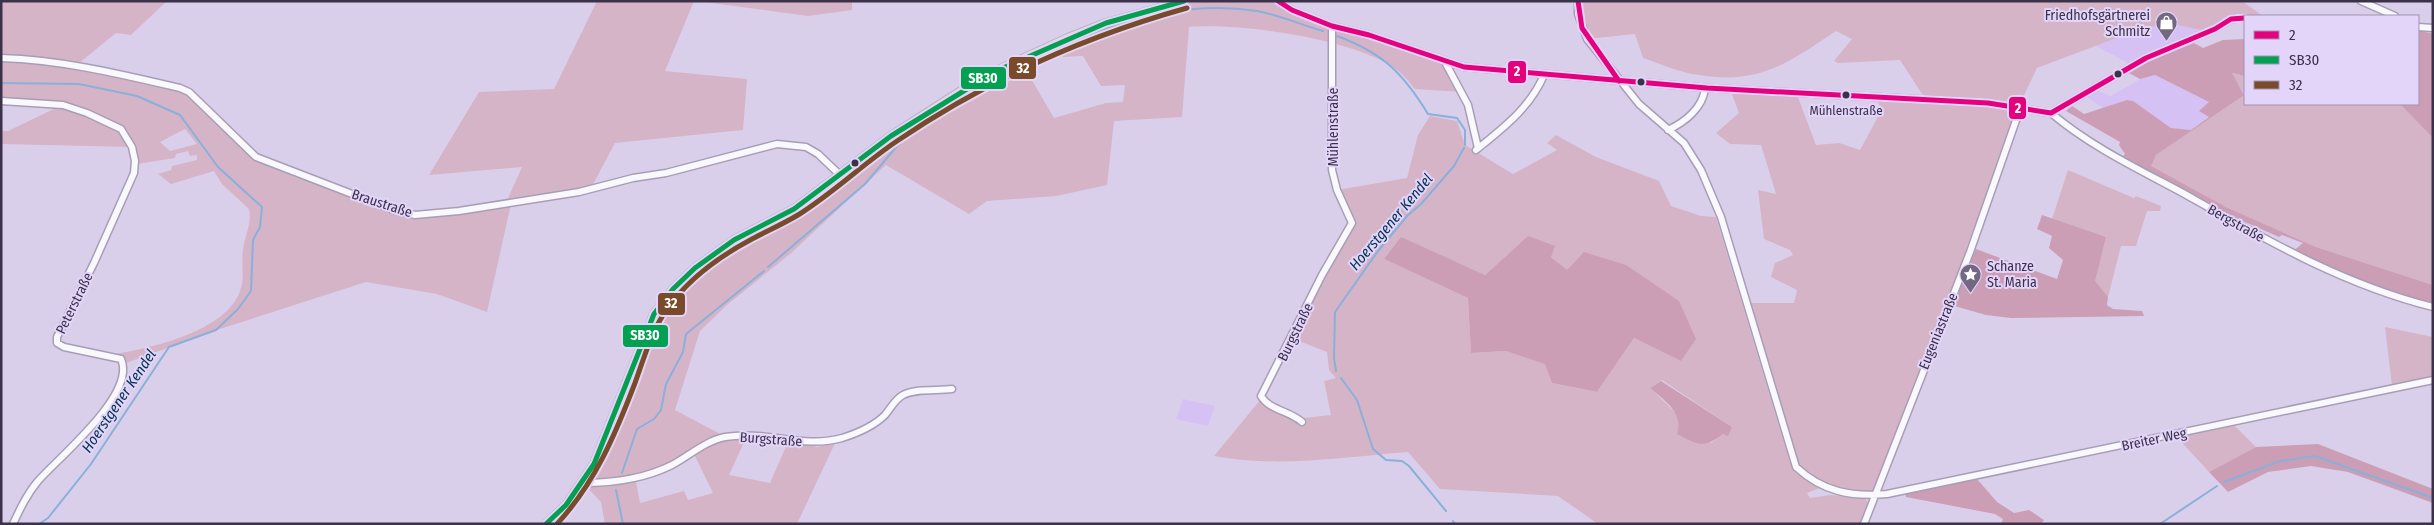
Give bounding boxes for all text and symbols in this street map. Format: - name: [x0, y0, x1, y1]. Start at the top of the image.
- place label: Friedhofsgärtnerei Schmitz: [2045, 7, 2150, 40]
- shop icon: Friedhofsgärtnerei Schmitz: [2154, 11, 2178, 42]
- legend: [2244, 15, 2419, 105]
- text: 2: [2289, 26, 2296, 44]
- text: SB30: [2289, 51, 2319, 69]
- line badge: 32: [1008, 56, 1037, 80]
- text: 32: [1016, 60, 1030, 77]
- line badge: 2: [1507, 60, 1527, 84]
- text: 2: [1513, 63, 1521, 80]
- line badge: SB30: [960, 66, 1007, 90]
- unlabelled marker: [2113, 69, 2123, 79]
- text: SB30: [968, 70, 998, 87]
- text: 32: [2289, 76, 2303, 94]
- unlabelled marker: [1636, 77, 1646, 87]
- street label: Mühlenstraße: [1325, 87, 1342, 166]
- marker: Mühlenstraße: [1841, 90, 1851, 100]
- line badge: 2: [2008, 96, 2027, 120]
- text: 2: [2014, 100, 2022, 117]
- place label: Mühlenstraße: [1809, 103, 1883, 118]
- unlabelled marker: [850, 158, 860, 168]
- water label: Hoerstgener Kendel: [1345, 170, 1437, 274]
- street label: Braustraße: [349, 186, 414, 221]
- street label: Bergstraße: [2205, 201, 2267, 246]
- place label: Schanze St. Maria: [1987, 258, 2037, 291]
- place icon: Schanze St. Maria: [1959, 262, 1983, 293]
- street label: Peterstraße: [52, 270, 97, 337]
- street label: Eugeniastraße: [1915, 290, 1962, 372]
- line badge: 32: [657, 292, 686, 316]
- text: 32: [664, 295, 678, 312]
- street label: Burgstraße: [1274, 300, 1317, 364]
- line badge: SB30: [622, 324, 669, 348]
- text: SB30: [630, 327, 660, 344]
- water label: Hoerstgener Kendel: [78, 346, 160, 456]
- street label: Breiter Weg: [2120, 424, 2189, 455]
- street label: Burgstraße: [739, 429, 803, 450]

